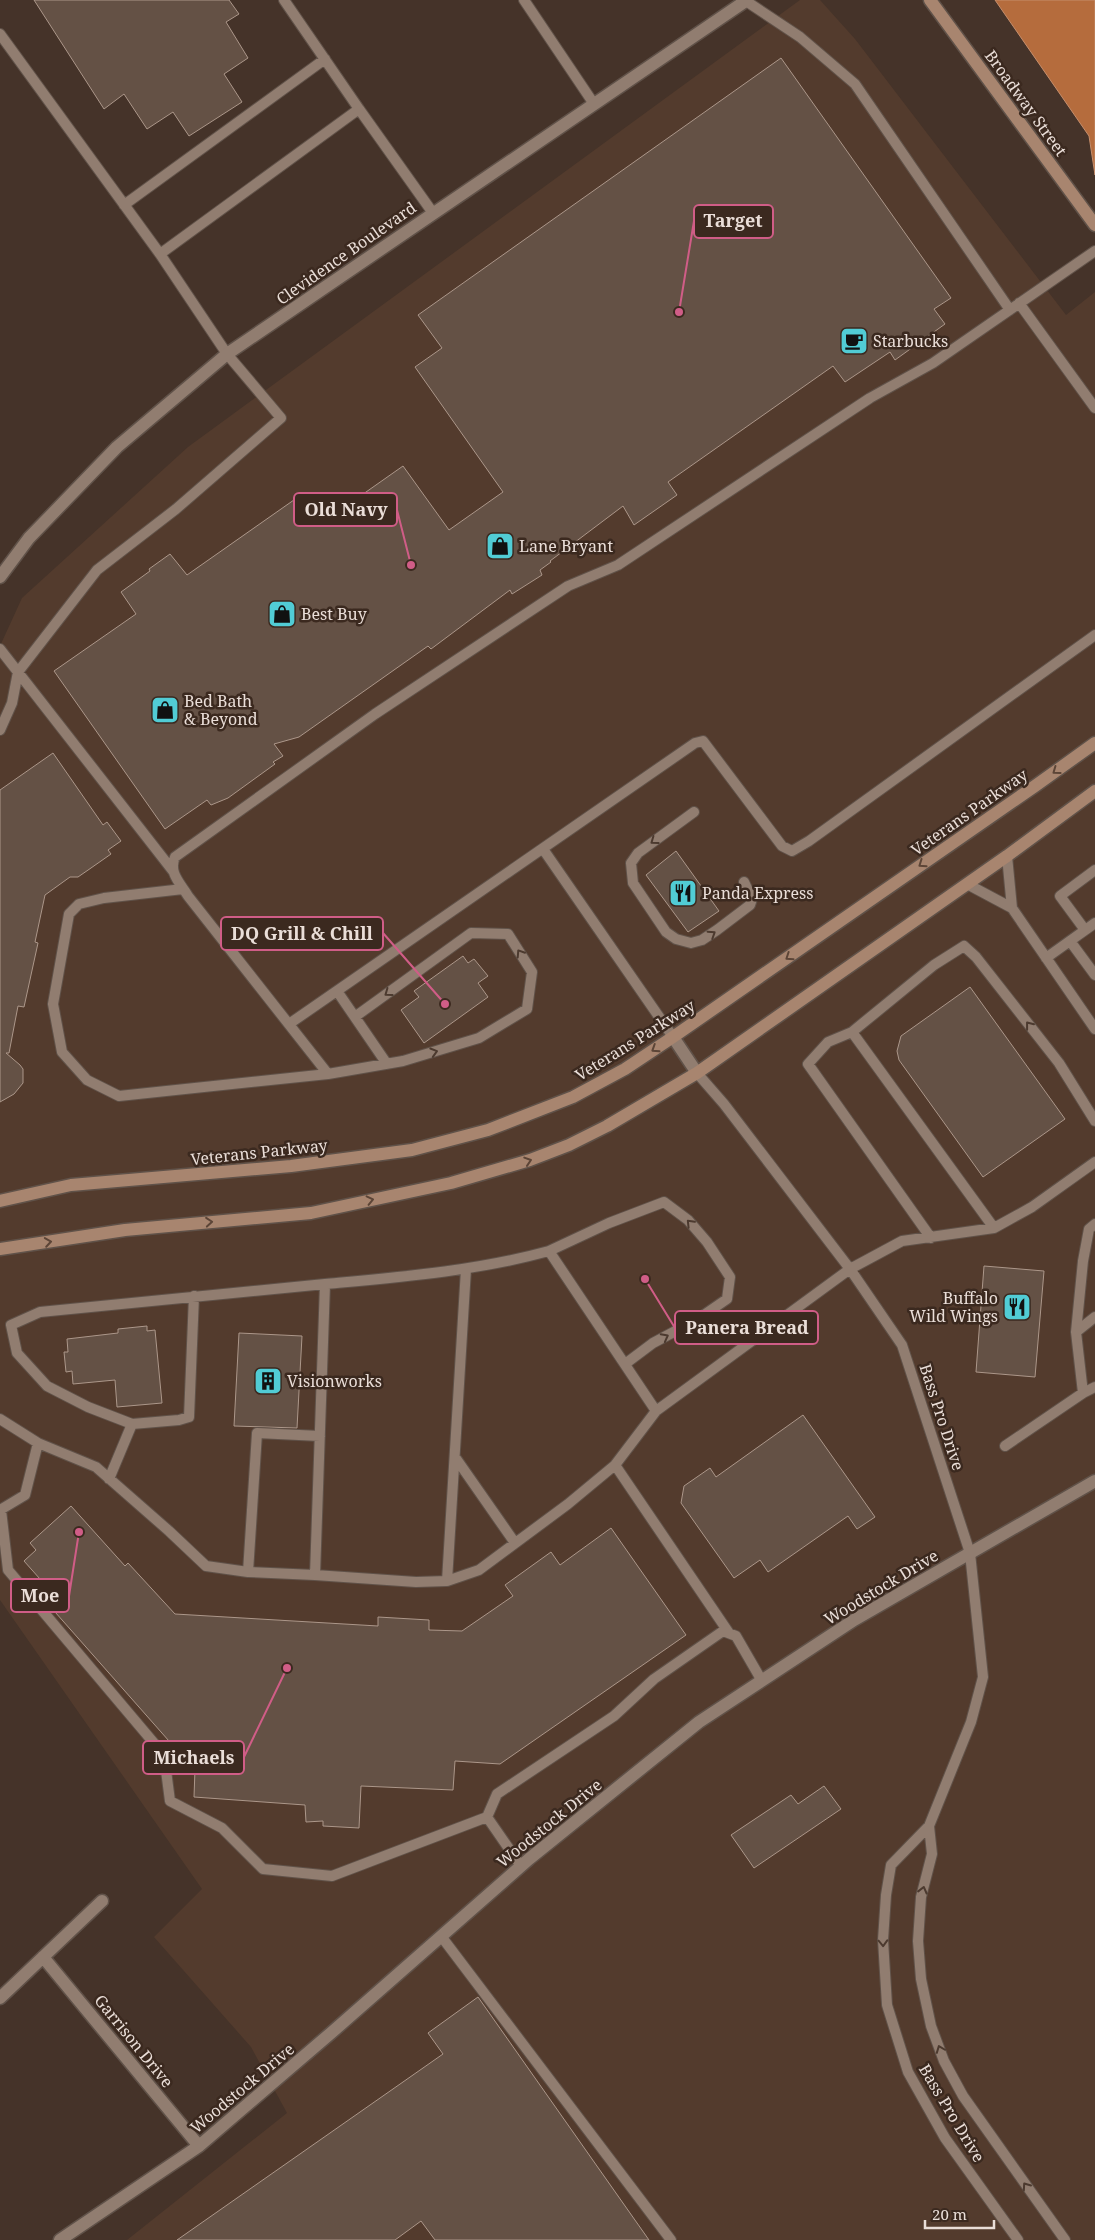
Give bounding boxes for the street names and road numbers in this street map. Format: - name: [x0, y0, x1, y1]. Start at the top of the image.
- street label: Broadway Street: [980, 45, 1072, 161]
- street label: Clevidence Boulevard: [272, 196, 420, 310]
- street label: Veterans Parkway: [906, 763, 1032, 860]
- street label: Veterans Parkway: [571, 994, 700, 1086]
- street label: Veterans Parkway: [189, 1134, 330, 1170]
- street label: Bass Pro Drive: [914, 1361, 970, 1473]
- street label: Woodstock Drive: [820, 1544, 942, 1630]
- street label: Woodstock Drive: [492, 1774, 606, 1872]
- street label: Garrison Drive: [90, 1990, 178, 2092]
- street label: Woodstock Drive: [185, 2038, 299, 2138]
- street label: Bass Pro Drive: [914, 2060, 990, 2166]

